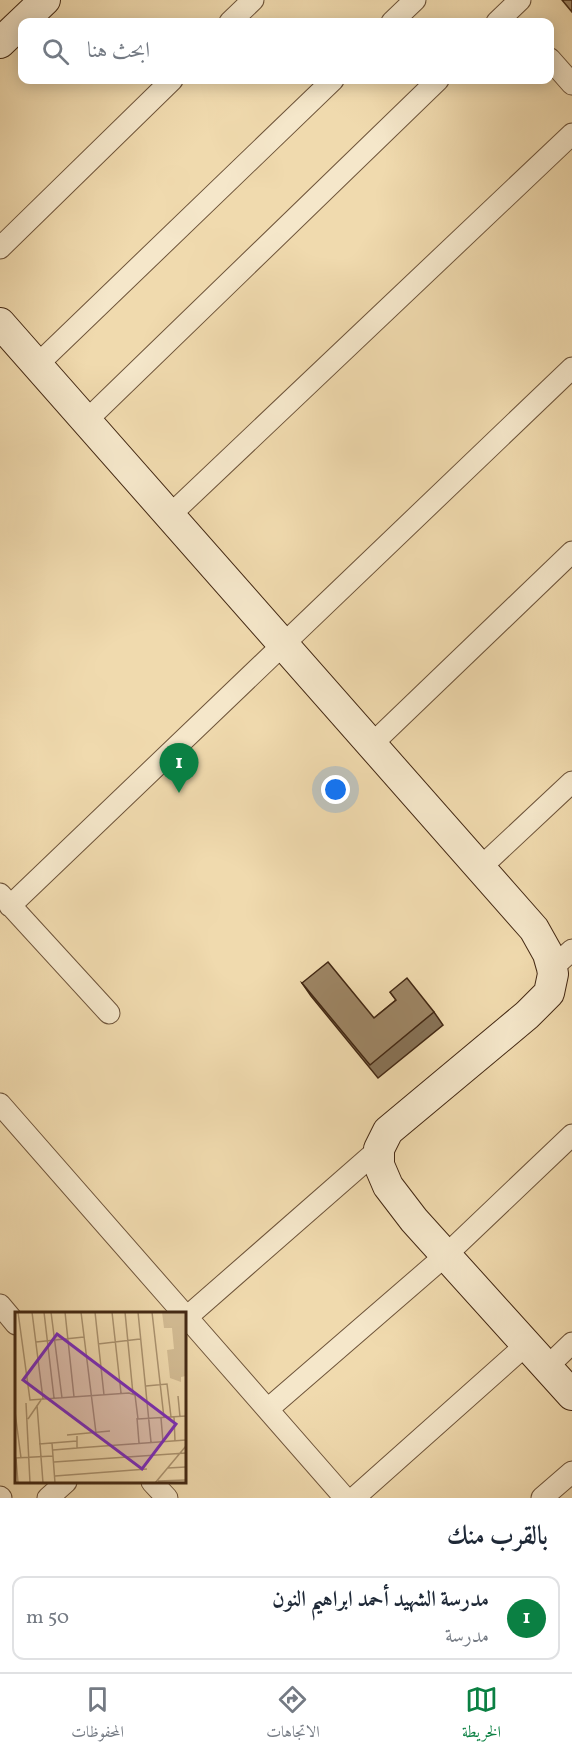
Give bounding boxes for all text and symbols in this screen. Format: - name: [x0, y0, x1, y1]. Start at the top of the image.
- search box: [18, 18, 554, 84]
- icon: search: [39, 35, 72, 68]
- text: ابحث هنا: [87, 36, 150, 67]
- pin: 1: [160, 744, 198, 793]
- your location: [321, 775, 350, 804]
- inset map: [15, 1312, 186, 1483]
- text: بالقرب منك: [447, 1519, 548, 1555]
- text: مدرسة الشهيد أحمد ابراهيم النون: [272, 1585, 489, 1616]
- text: 50 m: [26, 1604, 69, 1632]
- text: 1: [522, 1604, 531, 1632]
- text: مدرسة: [445, 1623, 489, 1651]
- tab: المحفوظات: [71, 1683, 124, 1747]
- tab: الاتجاهات: [266, 1683, 320, 1747]
- tab: الخريطة: [462, 1683, 501, 1747]

